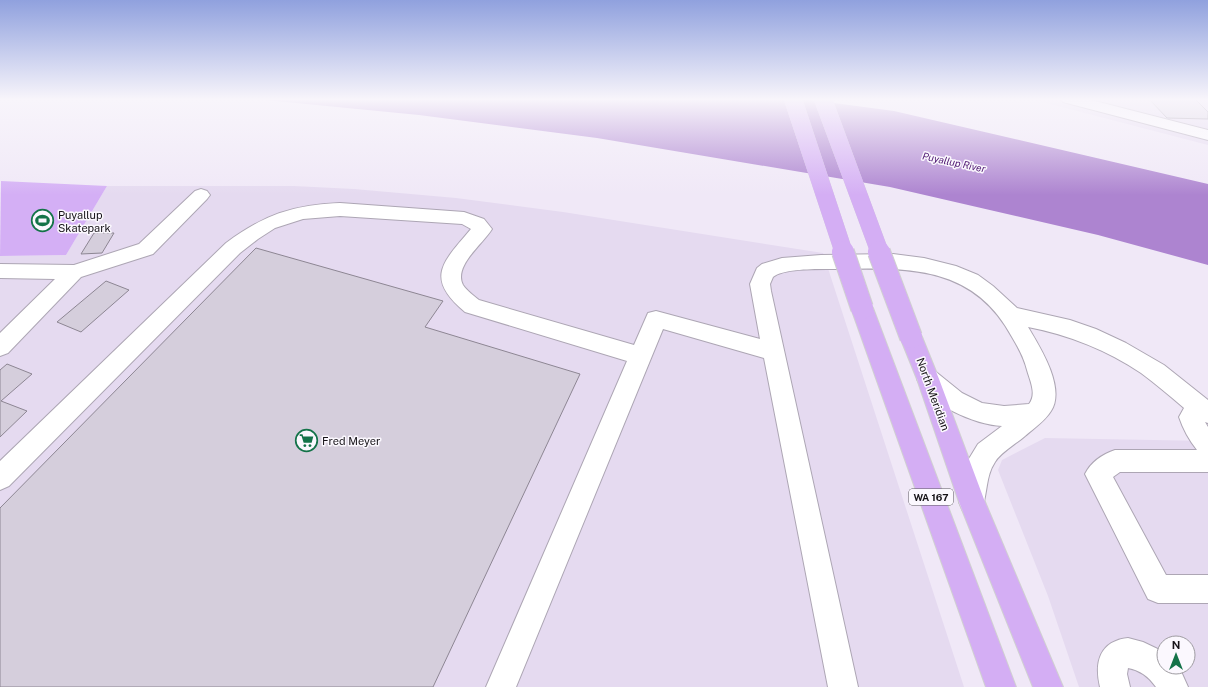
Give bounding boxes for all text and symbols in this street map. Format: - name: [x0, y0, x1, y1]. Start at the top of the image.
- water label: Puyallup River: [921, 149, 987, 175]
- sports icon: Puyallup Skatepark: [30, 208, 56, 234]
- place label: Puyallup Skatepark: [58, 209, 111, 234]
- street label: North Meridian: [914, 356, 952, 432]
- supermarket icon: Fred Meyer: [294, 428, 320, 454]
- place label: Fred Meyer: [322, 435, 380, 447]
- road number: WA 167: [909, 489, 953, 505]
- north arrow: [1156, 635, 1196, 675]
- text: N: [1172, 639, 1180, 651]

